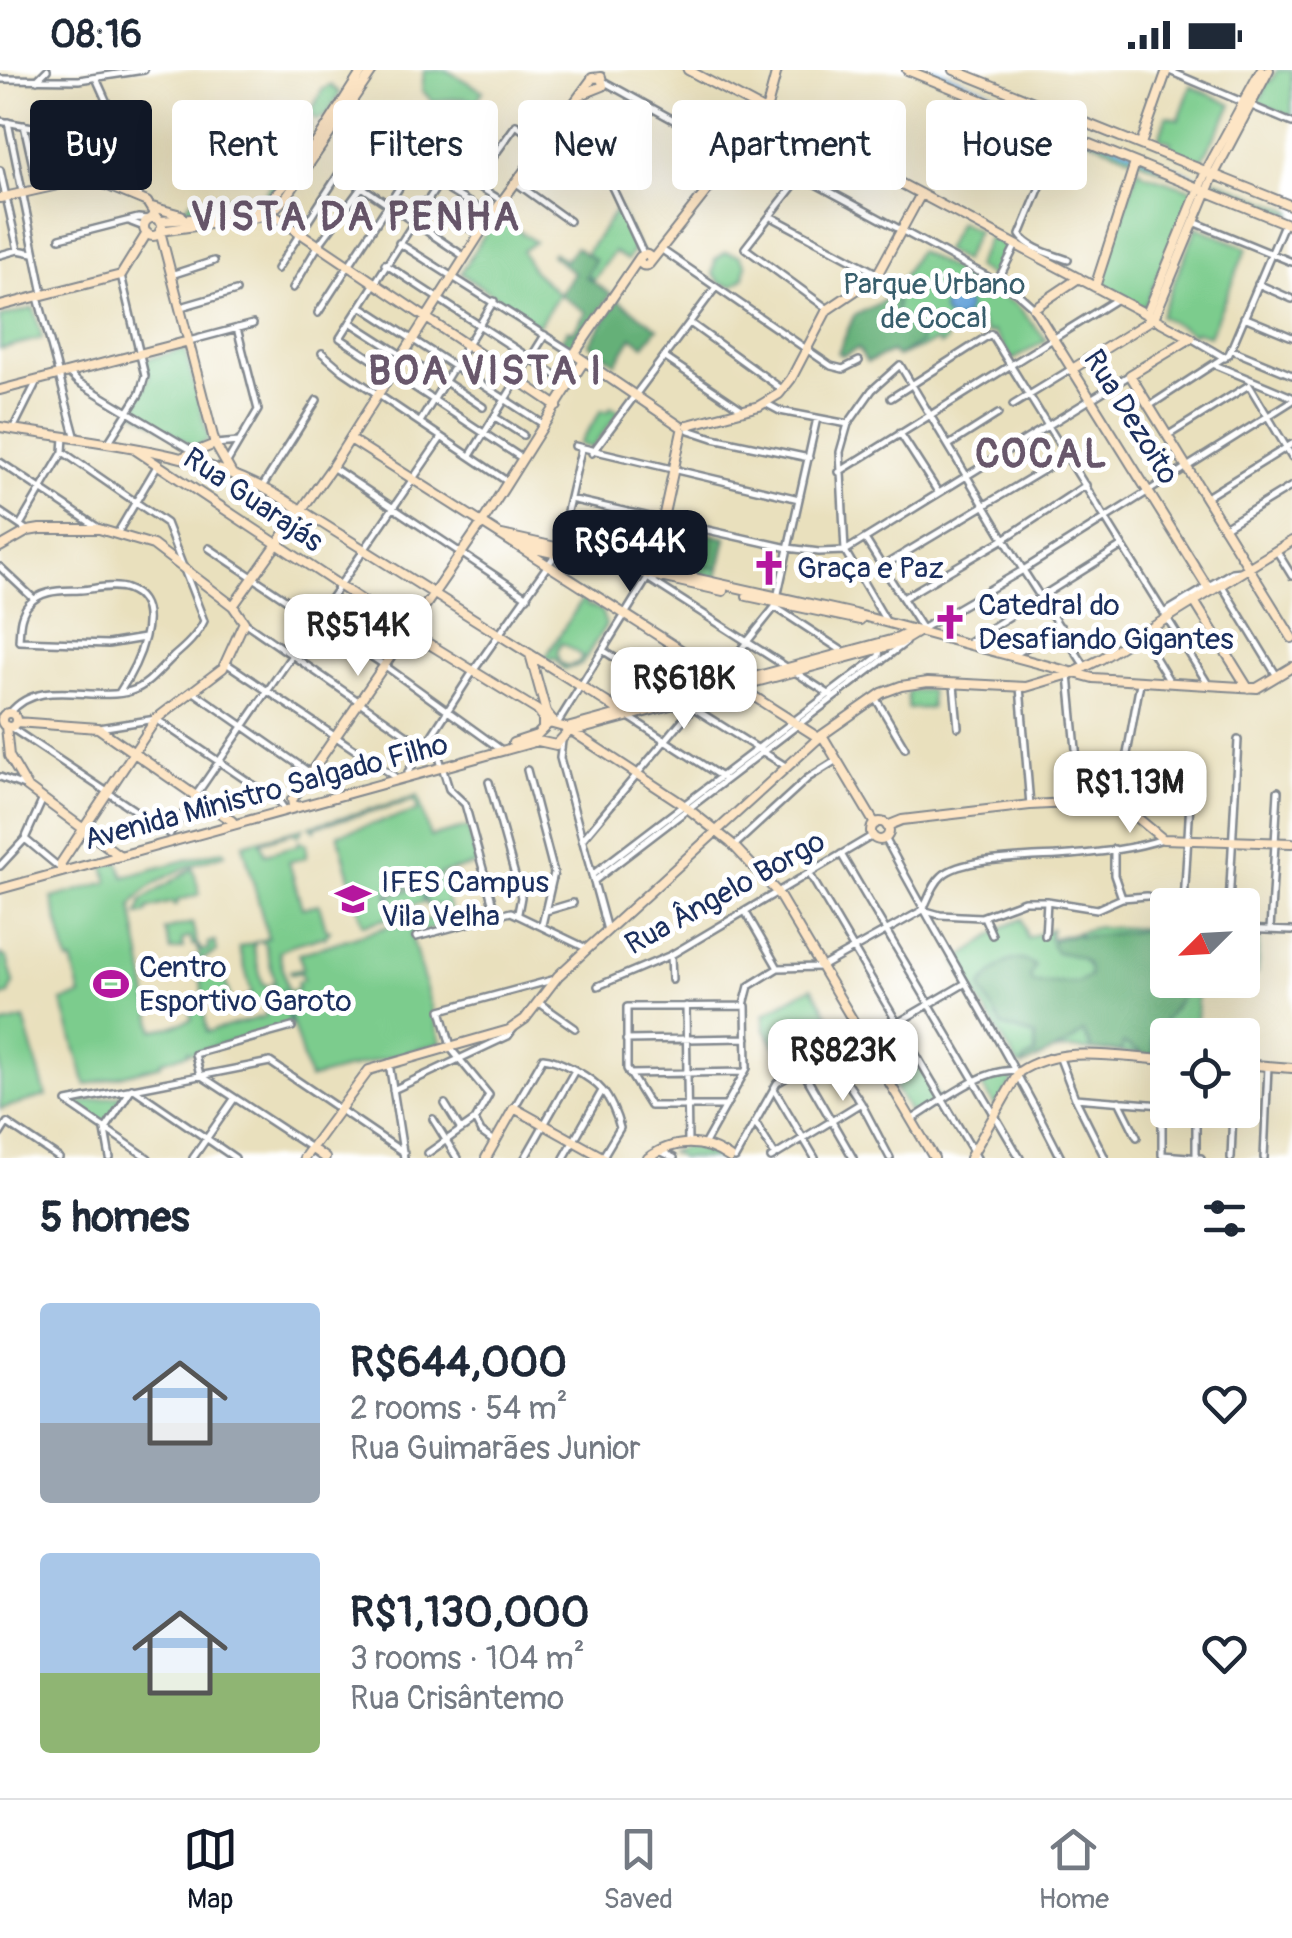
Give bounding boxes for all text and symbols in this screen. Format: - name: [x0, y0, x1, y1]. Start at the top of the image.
- text: 08:16: [50, 11, 142, 59]
- chip: Buy: [30, 100, 152, 190]
- chip: Rent: [172, 100, 313, 190]
- chip: Filters: [333, 100, 498, 190]
- chip: New: [518, 100, 652, 190]
- chip: Apartment: [672, 100, 906, 190]
- chip: House: [926, 100, 1087, 190]
- district label: VISTA DA PENHA: [191, 193, 521, 242]
- park label: Parque Urbano de Cocal: [843, 266, 1025, 337]
- street label: Rua Dezoito: [1075, 343, 1187, 491]
- district label: BOA VISTA I: [368, 347, 604, 396]
- district label: COCAL: [975, 430, 1109, 479]
- street label: Rua Guarajás: [176, 440, 330, 560]
- pin: R$644K: [549, 510, 711, 595]
- text: R$644K: [575, 522, 685, 562]
- church icon: Graça e Paz: [750, 549, 788, 587]
- place label: Graça e Paz: [797, 550, 944, 587]
- place label: Catedral do Desafiando Gigantes: [978, 587, 1234, 658]
- pin: R$514K: [277, 594, 439, 679]
- church icon: Catedral do Desafiando Gigantes: [931, 603, 969, 641]
- text: R$514K: [306, 606, 410, 646]
- pin: R$618K: [603, 647, 765, 732]
- text: R$618K: [633, 659, 735, 699]
- street label: Avenida Ministro Salgado Filho: [80, 726, 452, 858]
- pin: R$1.13M: [1038, 751, 1222, 836]
- text: R$1.13M: [1076, 763, 1184, 803]
- street label: Rua Ângelo Borgo: [619, 823, 831, 963]
- place label: IFES Campus Vila Velha: [381, 864, 549, 935]
- school or university icon: IFES Campus Vila Velha: [334, 880, 372, 918]
- north arrow: [1150, 888, 1260, 998]
- map controls: [1150, 888, 1260, 1128]
- place label: Centro Esportivo Garoto: [139, 949, 352, 1020]
- sports icon: Centro Esportivo Garoto: [92, 965, 130, 1003]
- button: locate: [1150, 1018, 1260, 1128]
- pin: R$823K: [762, 1019, 924, 1104]
- text: R$823K: [790, 1031, 896, 1071]
- icon: filters: [1197, 1191, 1252, 1246]
- text: 5 homes: [40, 1192, 190, 1244]
- text: R$644,000: [350, 1337, 567, 1389]
- icon: home: [120, 1343, 240, 1463]
- icon: heart: [1197, 1376, 1252, 1431]
- text: 2 rooms · 54 m²: [350, 1389, 568, 1429]
- text: Rua Guimarães Junior: [350, 1429, 641, 1469]
- text: R$1,130,000: [350, 1587, 589, 1639]
- icon: home: [120, 1593, 240, 1713]
- icon: heart: [1197, 1626, 1252, 1681]
- text: 3 rooms · 104 m²: [350, 1639, 585, 1679]
- text: Rua Crisântemo: [350, 1679, 564, 1719]
- tab: Map: [183, 1822, 238, 1917]
- tab: Saved: [603, 1822, 673, 1917]
- tab: Home: [1039, 1822, 1109, 1917]

